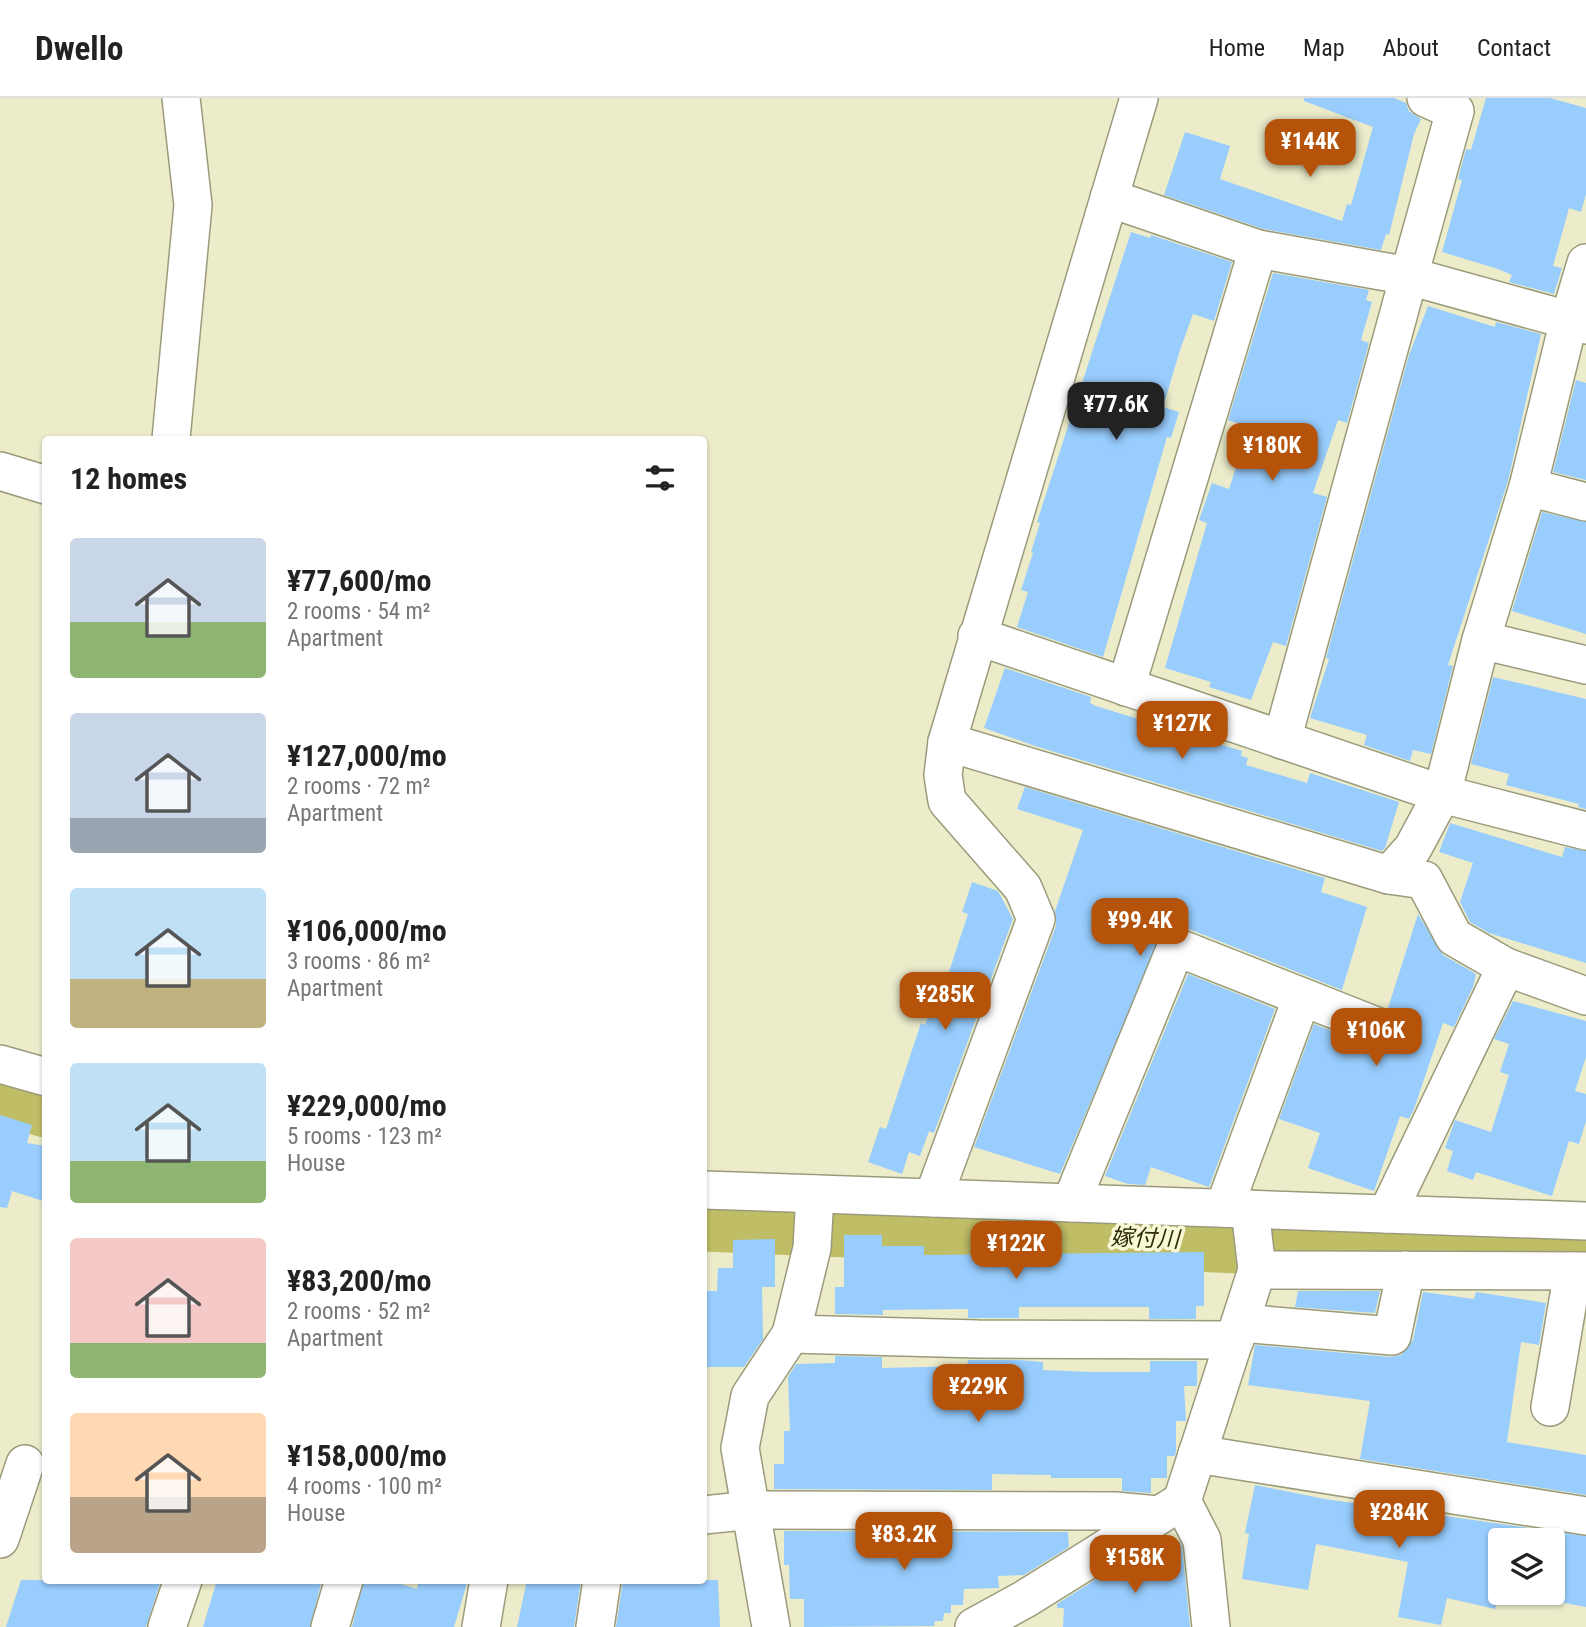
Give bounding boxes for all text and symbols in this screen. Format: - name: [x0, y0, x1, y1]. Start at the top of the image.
- text: Dwello: [35, 29, 123, 68]
- text: Home: [1209, 34, 1265, 62]
- text: Map: [1303, 34, 1345, 62]
- text: About: [1383, 34, 1439, 62]
- text: Contact: [1477, 34, 1551, 62]
- pin: ¥144K: [1261, 120, 1359, 179]
- text: ¥144K: [1281, 128, 1339, 155]
- pin: ¥77.6K: [1059, 382, 1173, 442]
- text: ¥77.6K: [1083, 391, 1149, 418]
- pin: ¥180K: [1223, 424, 1321, 483]
- text: ¥180K: [1243, 432, 1301, 459]
- icon: filters: [641, 459, 679, 497]
- text: 12 homes: [70, 461, 187, 496]
- text: ¥77,600/mo: [287, 563, 432, 598]
- icon: home: [126, 566, 210, 650]
- text: 2 rooms · 54 m²: [287, 598, 430, 625]
- text: Apartment: [287, 625, 383, 652]
- pin: ¥127K: [1133, 702, 1231, 761]
- text: ¥127K: [1153, 710, 1211, 737]
- text: ¥127,000/mo: [287, 738, 447, 773]
- icon: home: [126, 741, 210, 825]
- text: 2 rooms · 72 m²: [287, 773, 430, 800]
- text: Apartment: [287, 800, 383, 827]
- pin: ¥99.4K: [1083, 898, 1197, 958]
- text: ¥99.4K: [1107, 907, 1173, 934]
- text: ¥106,000/mo: [287, 913, 447, 948]
- icon: home: [126, 916, 210, 1000]
- text: 3 rooms · 86 m²: [287, 948, 430, 975]
- pin: ¥285K: [896, 972, 994, 1032]
- text: Apartment: [287, 975, 383, 1002]
- text: ¥285K: [916, 981, 974, 1008]
- pin: ¥106K: [1327, 1009, 1425, 1068]
- text: ¥106K: [1347, 1017, 1405, 1044]
- text: ¥229,000/mo: [287, 1088, 447, 1123]
- icon: home: [126, 1091, 210, 1175]
- text: 5 rooms · 123 m²: [287, 1123, 442, 1150]
- text: House: [287, 1150, 345, 1177]
- pin: ¥122K: [967, 1222, 1065, 1281]
- water label: 嫁付川: [1110, 1224, 1183, 1253]
- text: ¥122K: [987, 1230, 1045, 1257]
- text: ¥83,200/mo: [287, 1263, 432, 1298]
- icon: home: [126, 1266, 210, 1350]
- text: 2 rooms · 52 m²: [287, 1298, 430, 1325]
- text: Apartment: [287, 1325, 383, 1352]
- pin: ¥229K: [929, 1364, 1027, 1424]
- text: ¥229K: [949, 1373, 1007, 1400]
- text: ¥158,000/mo: [287, 1438, 447, 1473]
- icon: home: [126, 1441, 210, 1525]
- text: 4 rooms · 100 m²: [287, 1473, 442, 1500]
- pin: ¥284K: [1350, 1490, 1448, 1550]
- text: ¥284K: [1370, 1499, 1428, 1526]
- text: House: [287, 1500, 345, 1527]
- pin: ¥83.2K: [847, 1512, 961, 1572]
- text: ¥83.2K: [871, 1521, 937, 1548]
- map controls: [1488, 1528, 1565, 1605]
- button: layers: [1488, 1528, 1565, 1605]
- pin: ¥158K: [1086, 1536, 1184, 1595]
- text: ¥158K: [1106, 1544, 1164, 1571]

